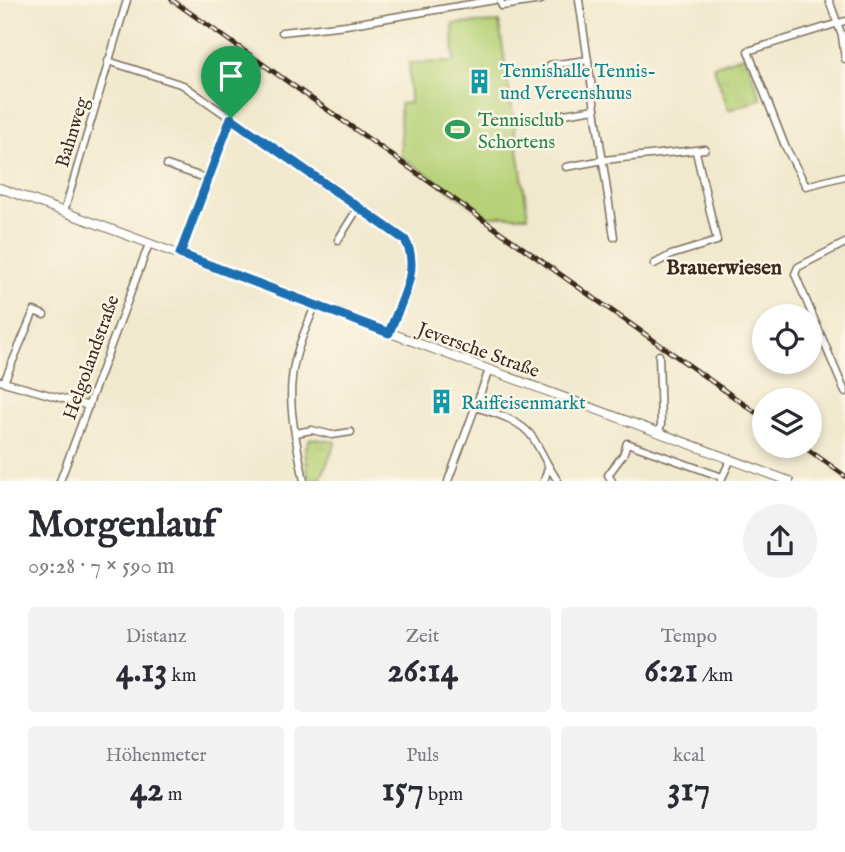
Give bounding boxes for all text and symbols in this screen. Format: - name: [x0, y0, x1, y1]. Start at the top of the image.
- pin: [201, 46, 261, 118]
- icon: arrive: [212, 57, 250, 95]
- place label: Tennishalle Tennis- und Vereenshuus: [500, 60, 656, 106]
- building icon: Tennishalle Tennis- und Vereenshuus: [466, 67, 494, 95]
- street label: Bahnweg: [51, 94, 95, 171]
- place label: Tennisclub Schortens: [478, 109, 564, 155]
- sports icon: Tennisclub Schortens: [444, 116, 472, 144]
- district label: Brauerwiesen: [666, 255, 782, 282]
- street label: Helgolandstraße: [58, 292, 126, 423]
- map controls: [752, 304, 822, 458]
- button: locate: [752, 304, 822, 374]
- street label: Jeversche Straße: [412, 317, 543, 384]
- building icon: Raiffeisenmarkt: [427, 388, 455, 416]
- button: layers: [752, 388, 822, 458]
- place label: Raiffeisenmarkt: [461, 392, 586, 416]
- text: Morgenlauf: [28, 502, 216, 550]
- button: share: [743, 504, 817, 578]
- text: 09:28 · 7 × 590 m: [28, 552, 175, 581]
- text: Distanz: [126, 625, 187, 649]
- text: Zeit: [406, 625, 439, 649]
- text: Tempo: [661, 625, 717, 649]
- text: 4.13: [116, 649, 167, 694]
- text: 26:14: [387, 649, 458, 694]
- text: 6:21: [644, 649, 698, 694]
- text: km: [167, 664, 196, 688]
- text: /km: [698, 664, 733, 688]
- text: Höhenmeter: [106, 744, 206, 768]
- text: Puls: [406, 744, 439, 768]
- text: kcal: [673, 744, 705, 768]
- text: 42: [130, 768, 164, 813]
- text: 157: [382, 768, 424, 813]
- text: 317: [668, 768, 710, 813]
- text: m: [164, 783, 182, 807]
- text: bpm: [424, 783, 463, 807]

